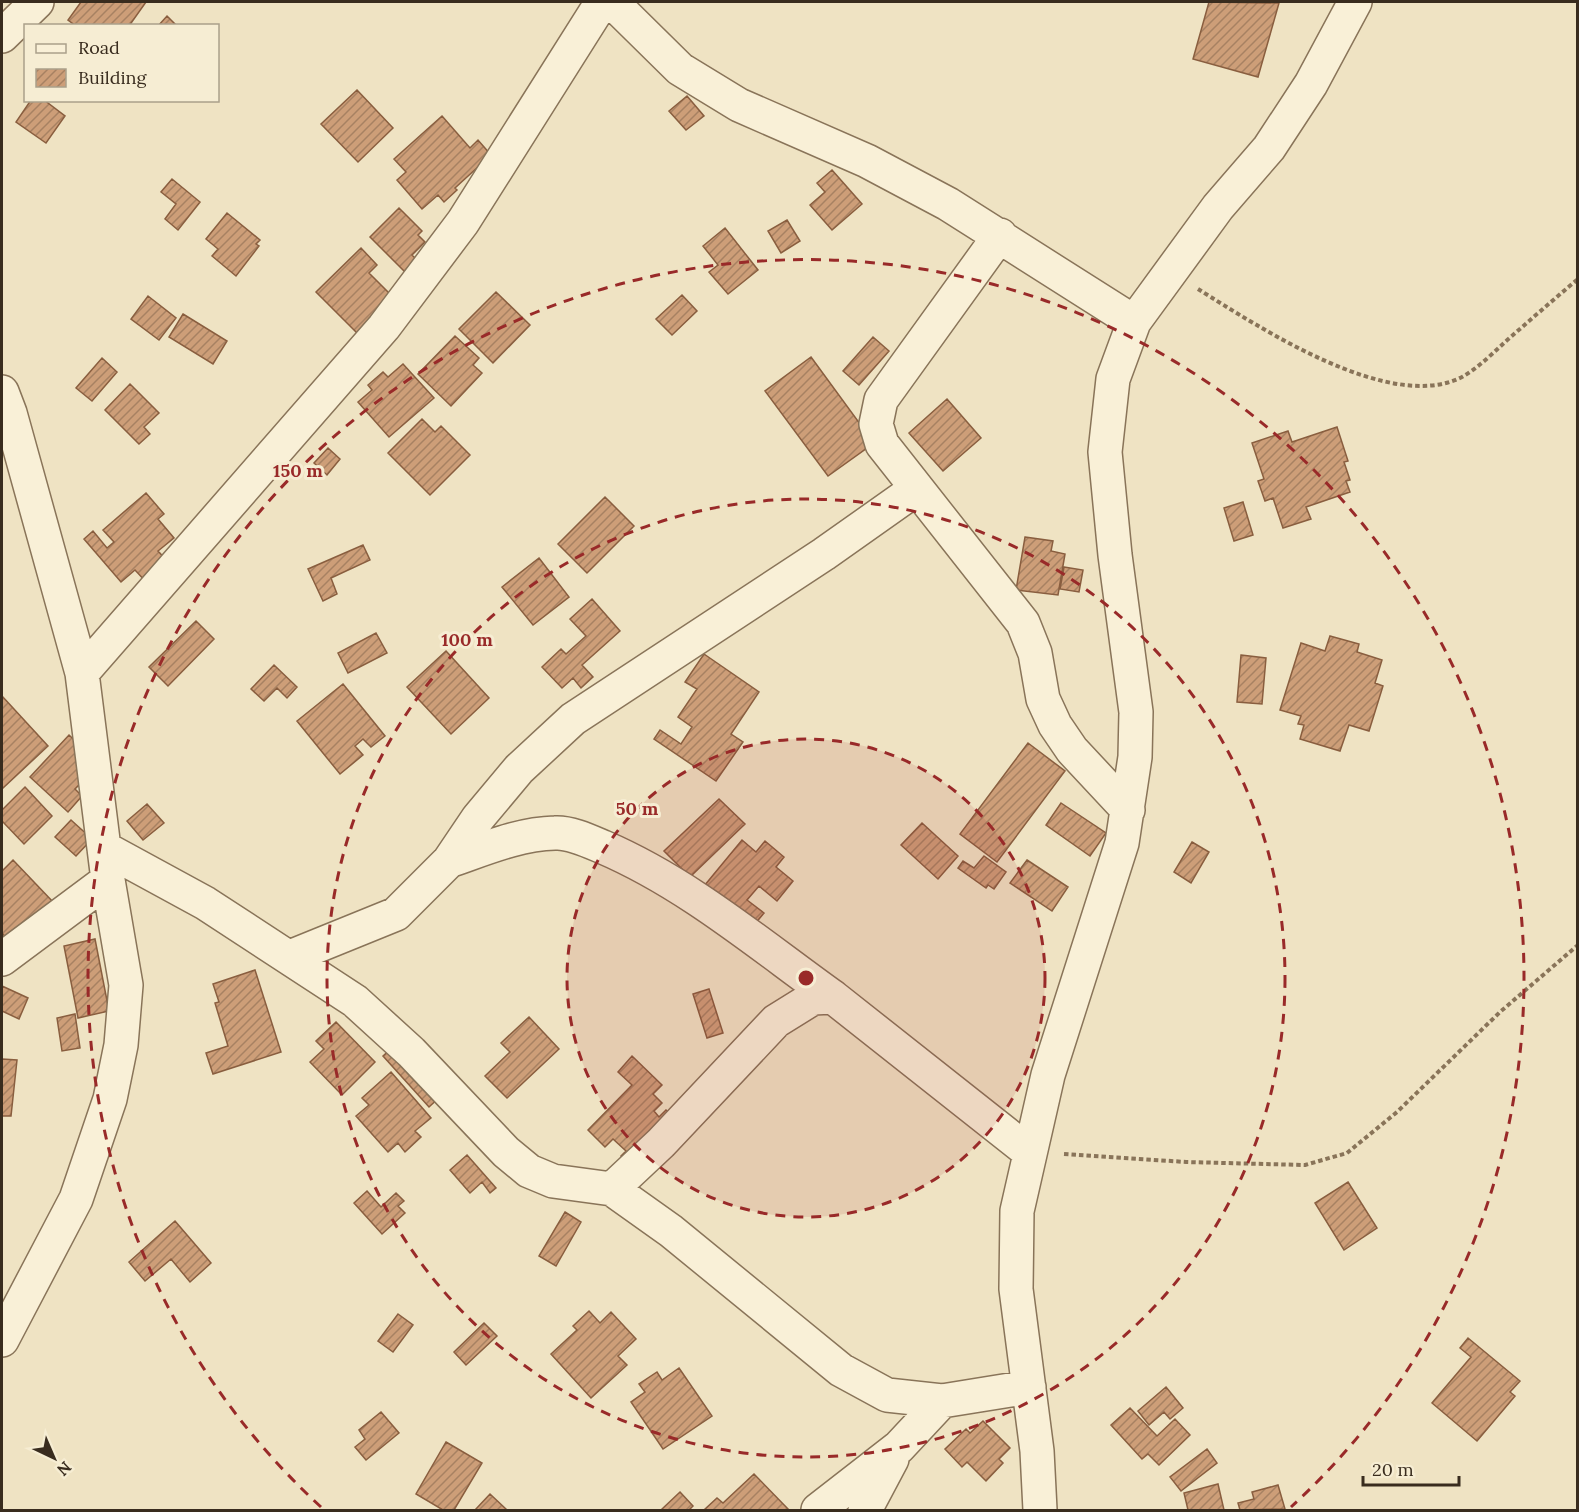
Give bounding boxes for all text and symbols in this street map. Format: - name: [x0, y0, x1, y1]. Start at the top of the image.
- legend: [24, 24, 219, 102]
- text: Road: [78, 36, 120, 59]
- text: Building: [78, 66, 148, 89]
- text: 150 m: [273, 459, 323, 482]
- text: 100 m: [441, 628, 493, 651]
- text: 50 m: [616, 797, 659, 820]
- centre of rings: [796, 968, 816, 988]
- north arrow: [24, 1428, 84, 1488]
- scale bar: [1363, 1449, 1459, 1487]
- text: N: [53, 1457, 76, 1480]
- text: 20 m: [1372, 1458, 1414, 1481]

